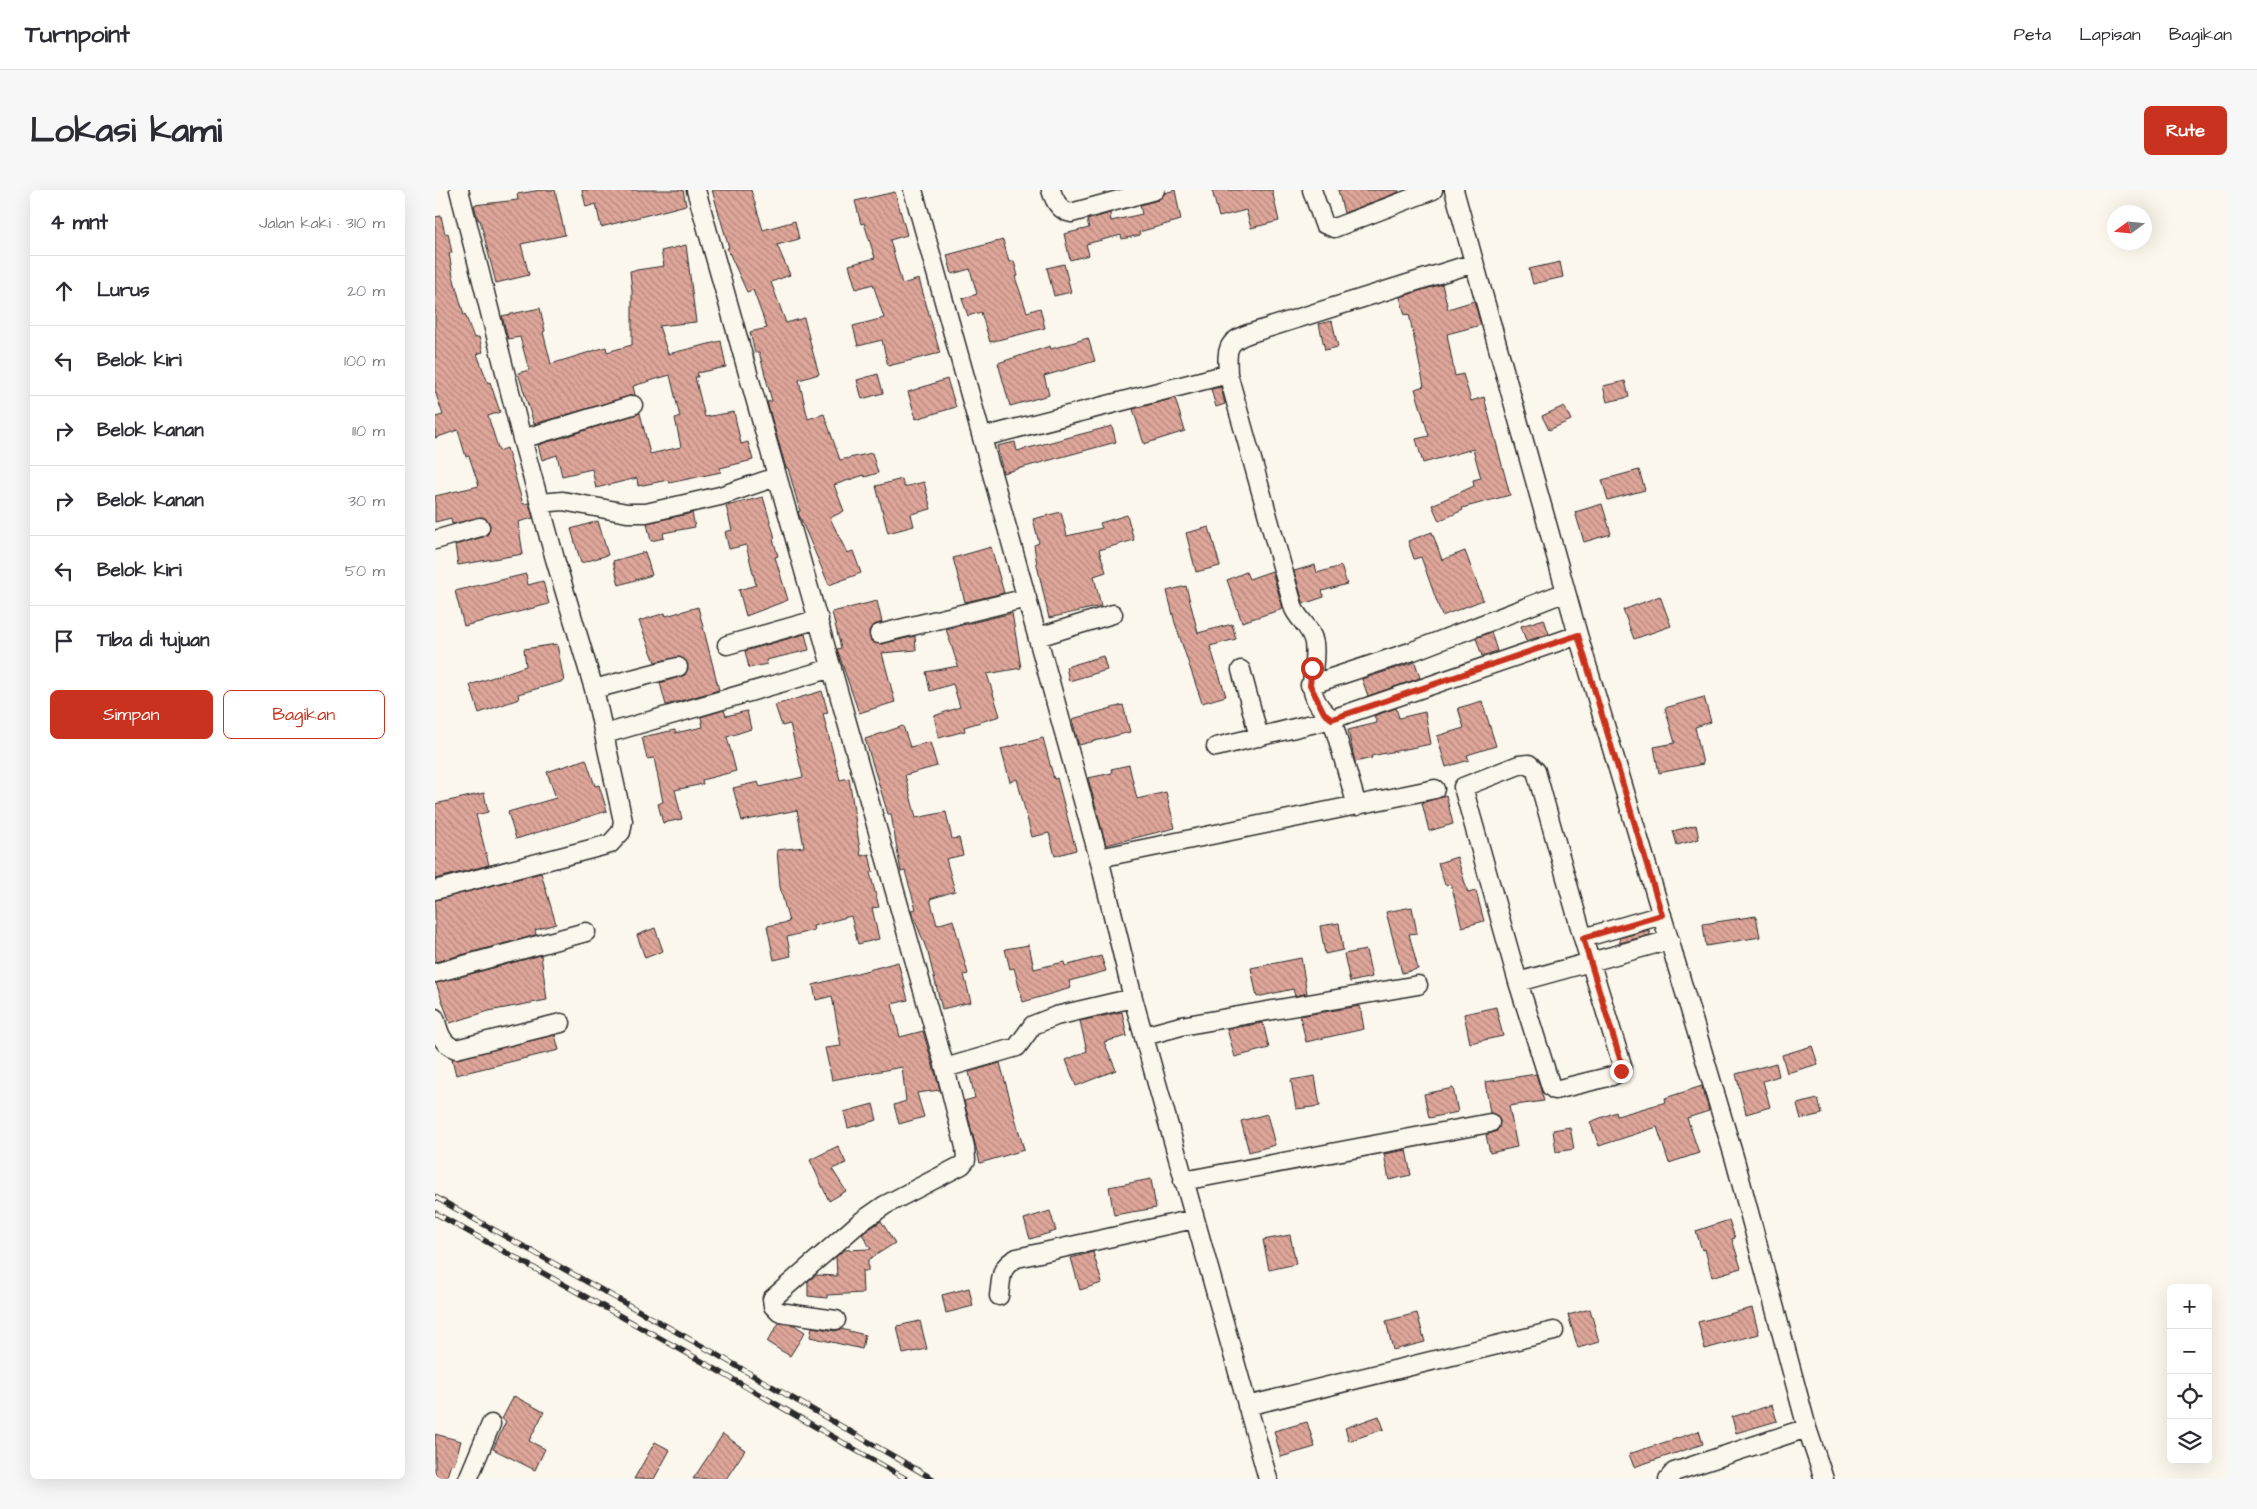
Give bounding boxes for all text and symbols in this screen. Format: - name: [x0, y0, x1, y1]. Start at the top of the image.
- text: Turnpoint: [25, 18, 130, 52]
- text: Peta: [2014, 22, 2051, 47]
- text: Lapisan: [2079, 22, 2141, 47]
- text: Bagikan: [2169, 22, 2232, 47]
- text: Lokasi kami: [30, 106, 222, 155]
- button: Rute: [2144, 106, 2227, 155]
- north arrow: [2107, 205, 2152, 250]
- text: 4 mnt: [50, 208, 108, 237]
- text: Jalan kaki · 310 m: [259, 212, 385, 234]
- icon: ahead: [50, 277, 78, 305]
- text: Lurus: [97, 277, 149, 304]
- text: 20 m: [347, 280, 385, 302]
- icon: left: [50, 347, 78, 375]
- text: Belok kiri: [97, 347, 182, 374]
- text: 100 m: [344, 350, 385, 372]
- icon: right: [50, 417, 78, 445]
- text: Belok kanan: [97, 417, 204, 444]
- text: 110 m: [352, 420, 385, 442]
- icon: right: [50, 487, 78, 515]
- text: Belok kanan: [97, 487, 204, 514]
- text: 30 m: [348, 490, 385, 512]
- icon: left: [50, 557, 78, 585]
- text: Belok kiri: [97, 557, 182, 584]
- text: 50 m: [345, 560, 385, 582]
- icon: arrive: [50, 627, 78, 655]
- text: Tiba di tujuan: [97, 627, 209, 654]
- route start: [1301, 657, 1324, 680]
- button: Simpan: [50, 690, 213, 739]
- button: Bagikan: [223, 690, 385, 739]
- route end: [1610, 1060, 1633, 1083]
- map controls: [2167, 1284, 2212, 1464]
- button: +: [2167, 1284, 2212, 1329]
- button: −: [2167, 1329, 2212, 1374]
- button: locate: [2167, 1374, 2212, 1419]
- button: layers: [2167, 1419, 2212, 1464]

